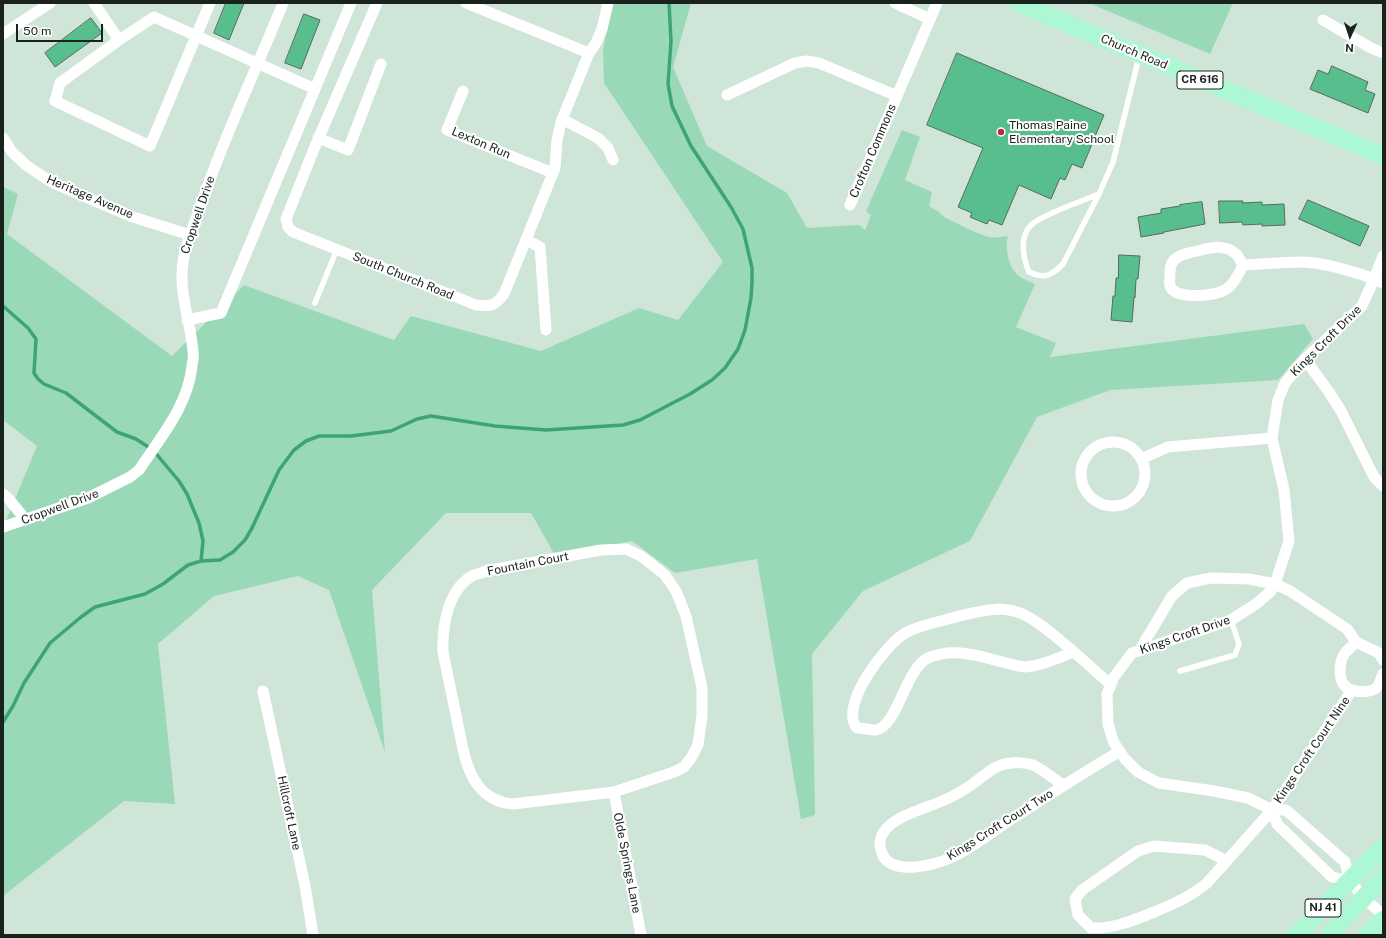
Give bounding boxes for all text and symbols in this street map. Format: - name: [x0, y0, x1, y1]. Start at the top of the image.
- scale bar: [18, 16, 105, 42]
- north arrow: [1330, 16, 1370, 56]
- text: 50 m: [23, 24, 51, 38]
- street label: Church Road: [1098, 31, 1170, 73]
- text: N: [1345, 42, 1354, 54]
- road number: CR 616: [1177, 71, 1223, 89]
- street label: Crofton Commons: [847, 102, 899, 200]
- place label: Thomas Paine Elementary School: [1009, 118, 1114, 146]
- street label: Lexton Run: [449, 124, 513, 162]
- marker: Thomas Paine Elementary School: [996, 127, 1006, 137]
- street label: Heritage Avenue: [44, 172, 136, 222]
- street label: Cropwell Drive: [178, 174, 218, 256]
- street label: South Church Road: [350, 249, 456, 303]
- street label: Kings Croft Drive: [1288, 303, 1364, 379]
- street label: Cropwell Drive: [19, 486, 101, 528]
- street label: Fountain Court: [486, 549, 570, 579]
- street label: Kings Croft Drive: [1138, 613, 1232, 657]
- street label: Kings Croft Court Nine: [1271, 694, 1353, 806]
- street label: Hillcroft Lane: [274, 774, 304, 852]
- street label: Kings Croft Court Two: [944, 786, 1056, 864]
- street label: Olde Springs Lane: [610, 812, 644, 914]
- road number: NJ 41: [1305, 899, 1341, 917]

